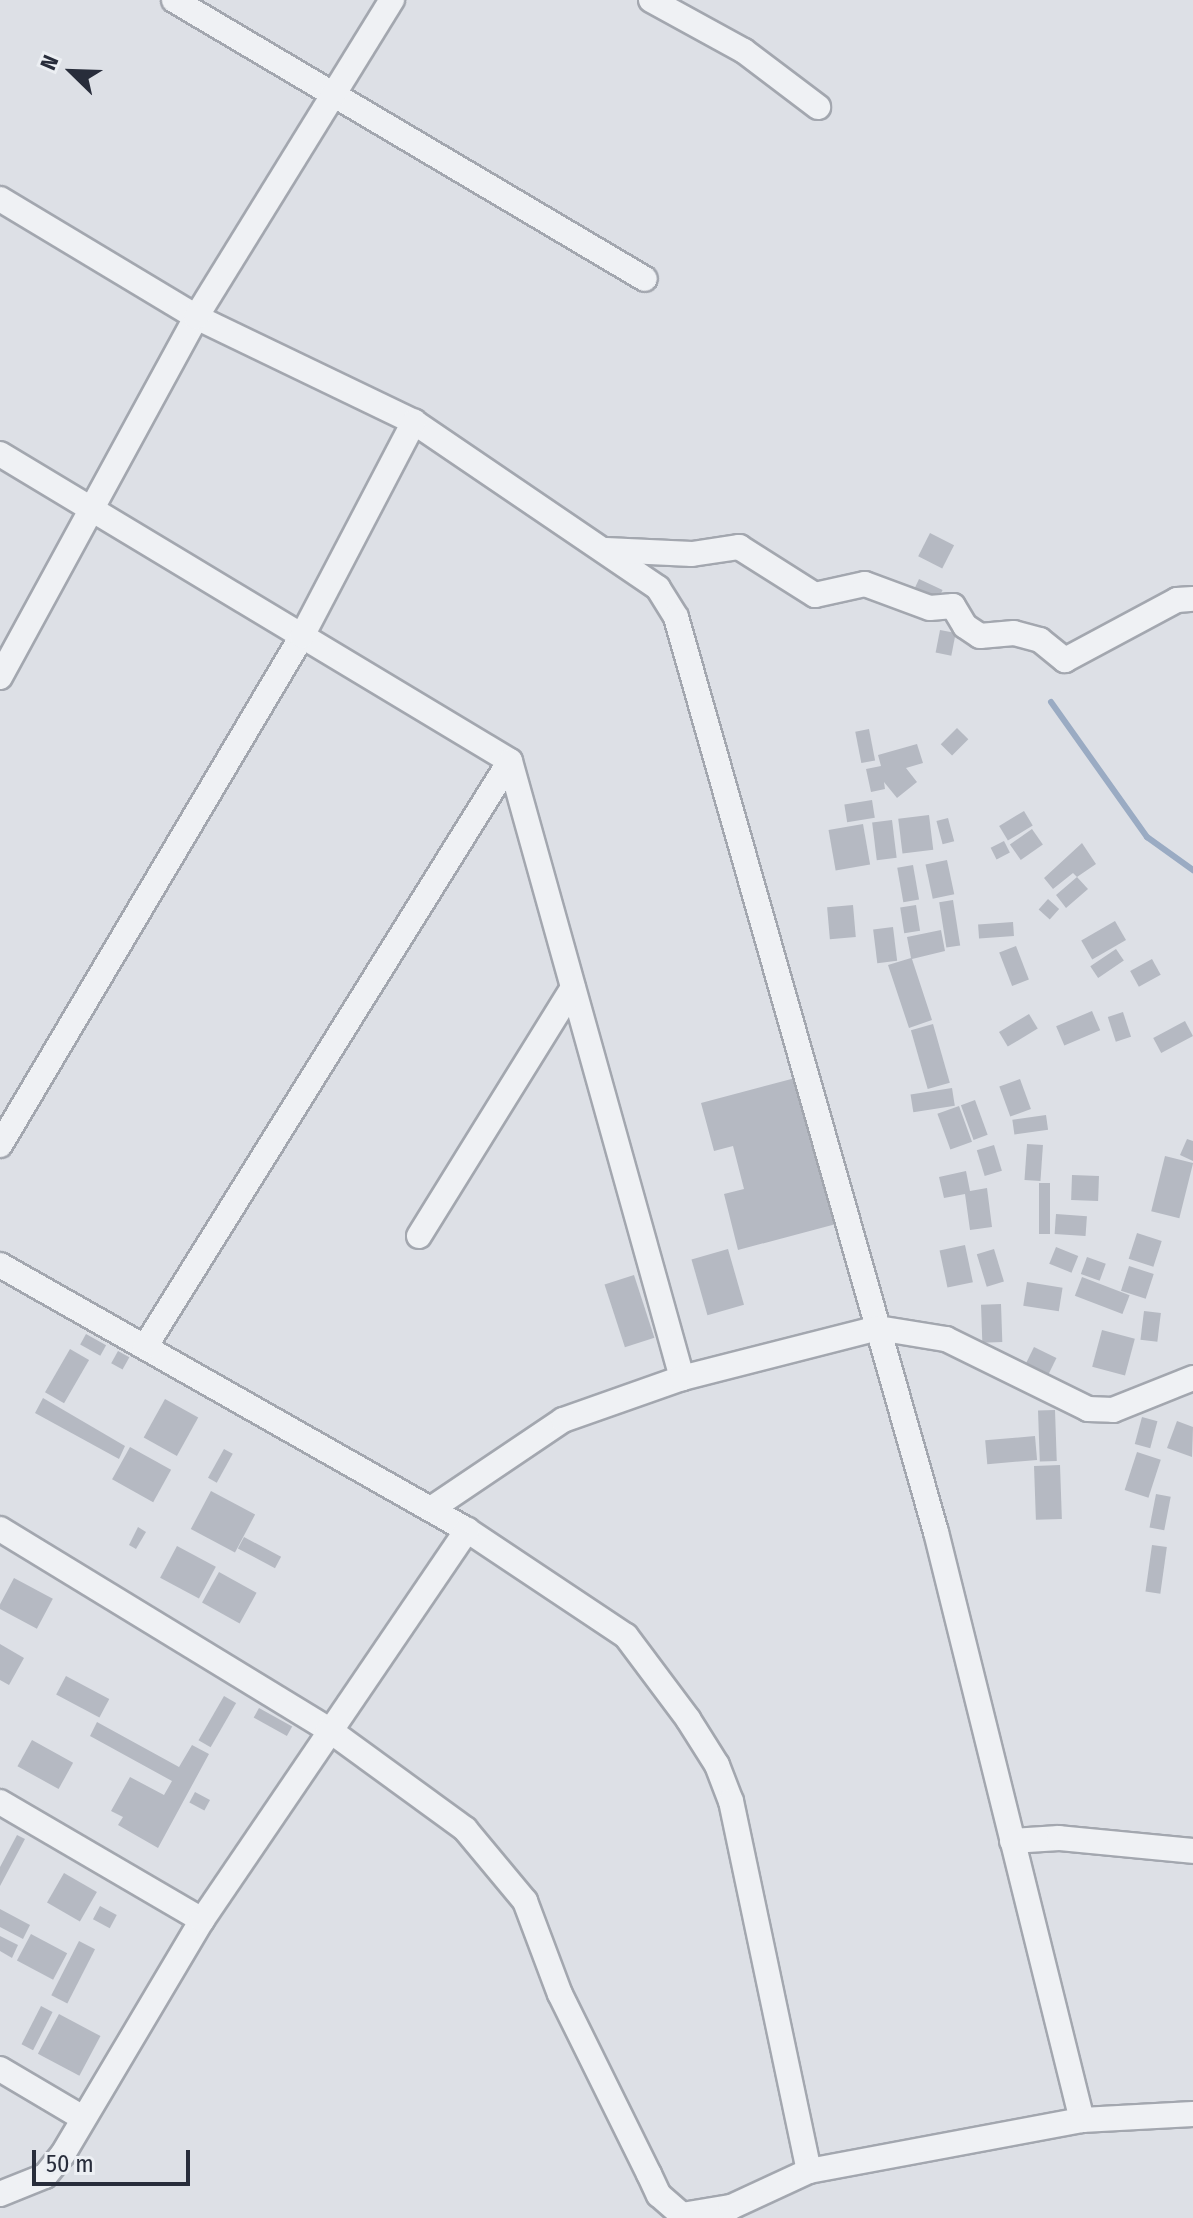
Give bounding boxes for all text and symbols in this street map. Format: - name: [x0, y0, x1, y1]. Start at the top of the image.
- north arrow: [32, 32, 112, 112]
- text: N: [34, 51, 64, 74]
- scale bar: [36, 2134, 194, 2184]
- text: 50 m: [46, 2150, 94, 2178]

